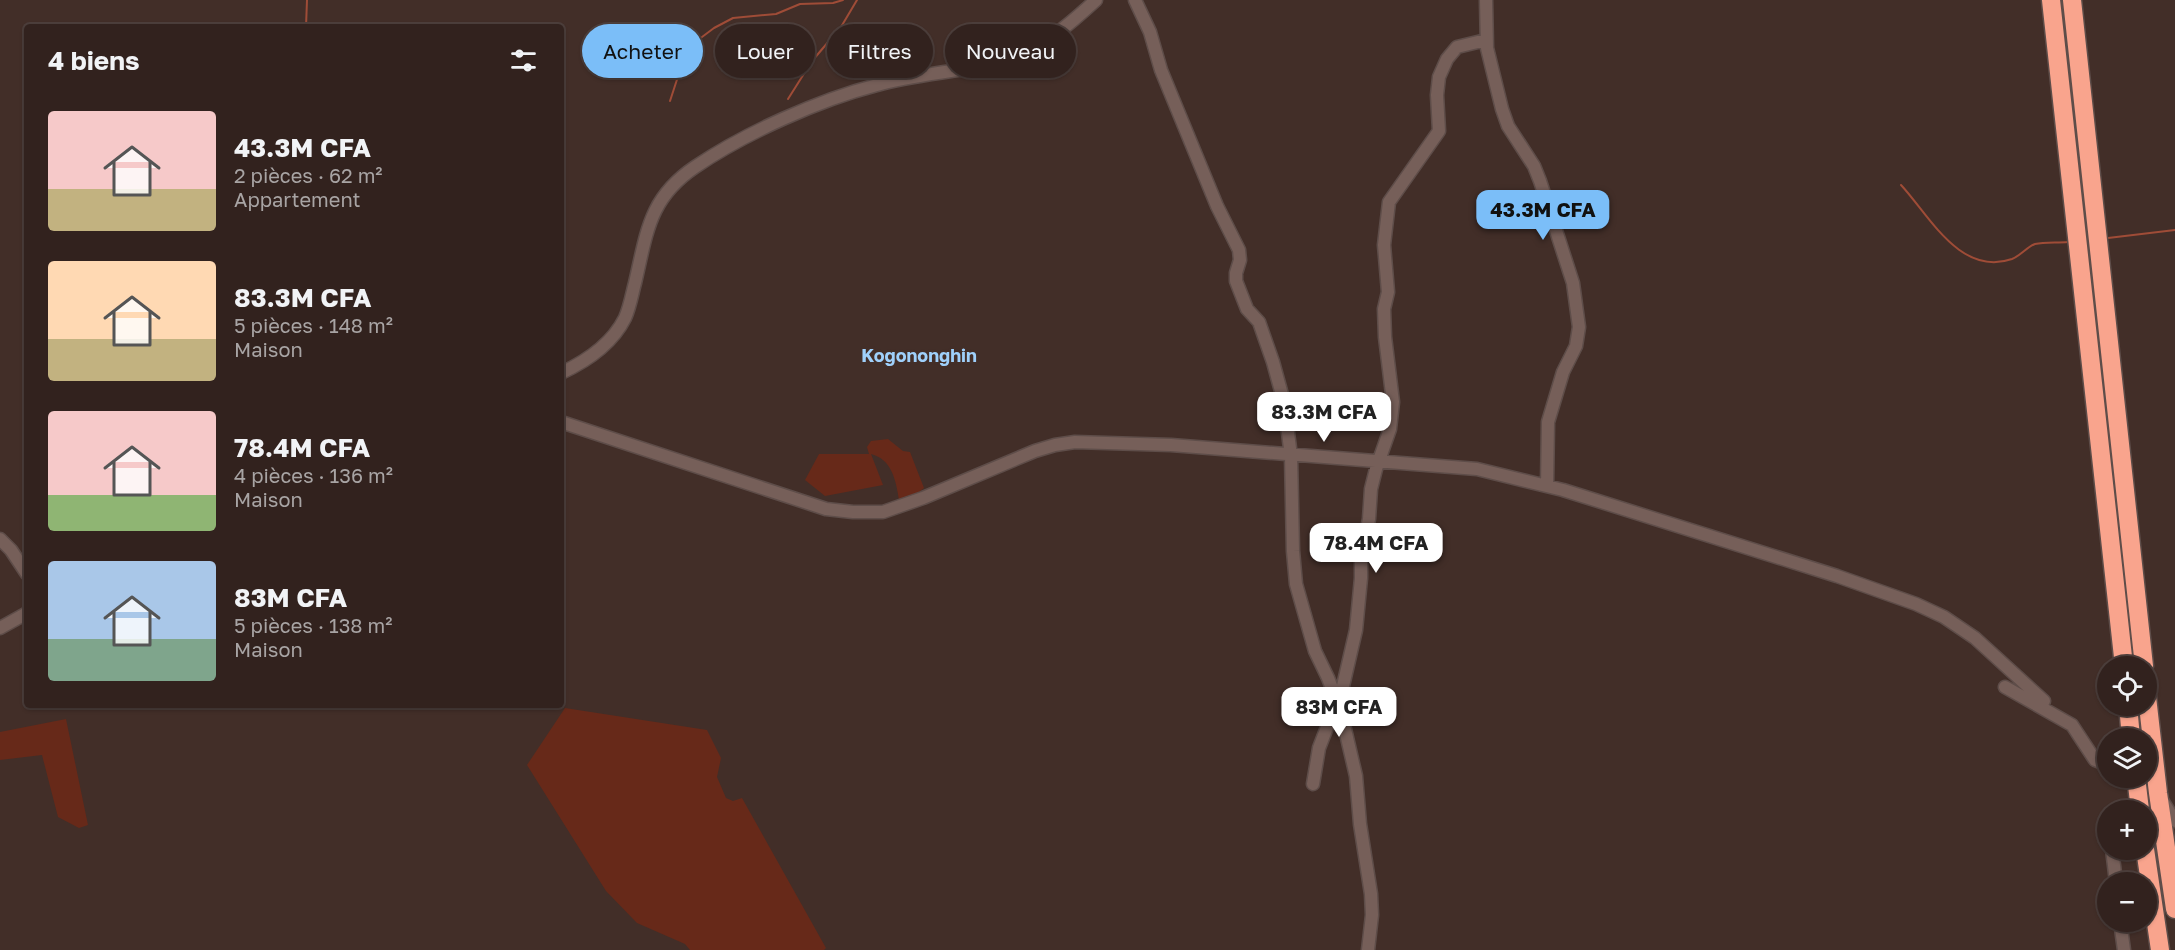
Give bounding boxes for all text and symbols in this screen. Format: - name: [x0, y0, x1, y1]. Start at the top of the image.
- chip: Acheter: [582, 24, 703, 78]
- chip: Louer: [715, 24, 815, 78]
- chip: Filtres: [827, 24, 933, 78]
- chip: Nouveau: [945, 24, 1076, 78]
- icon: filters: [507, 44, 540, 77]
- text: 4 biens: [48, 45, 140, 76]
- text: 43.3M CFA: [234, 132, 371, 163]
- icon: home: [96, 135, 168, 207]
- text: 2 pièces · 62 m²: [234, 163, 383, 187]
- text: Appartement: [234, 187, 361, 211]
- pin: 43.3M CFA: [1474, 190, 1612, 241]
- text: 43.3M CFA: [1490, 197, 1596, 221]
- text: 83.3M CFA: [234, 282, 371, 313]
- icon: home: [96, 285, 168, 357]
- text: 5 pièces · 148 m²: [234, 313, 393, 337]
- text: Maison: [234, 337, 303, 361]
- district label: Kogononghin: [861, 344, 977, 366]
- pin: 83.3M CFA: [1255, 392, 1393, 443]
- text: 83.3M CFA: [1271, 399, 1377, 423]
- text: 78.4M CFA: [234, 432, 370, 463]
- icon: home: [96, 435, 168, 507]
- text: 4 pièces · 136 m²: [234, 463, 393, 487]
- text: Maison: [234, 487, 303, 511]
- pin: 78.4M CFA: [1307, 523, 1445, 574]
- text: 78.4M CFA: [1324, 530, 1428, 554]
- text: 83M CFA: [234, 582, 347, 613]
- icon: home: [96, 585, 168, 657]
- text: 5 pièces · 138 m²: [234, 613, 392, 637]
- text: Maison: [234, 637, 303, 661]
- map controls: [2097, 656, 2157, 932]
- button: locate: [2097, 656, 2157, 716]
- pin: 83M CFA: [1284, 687, 1394, 738]
- text: 83M CFA: [1295, 694, 1383, 718]
- button: layers: [2097, 728, 2157, 788]
- button: +: [2097, 800, 2157, 860]
- button: −: [2097, 872, 2157, 932]

